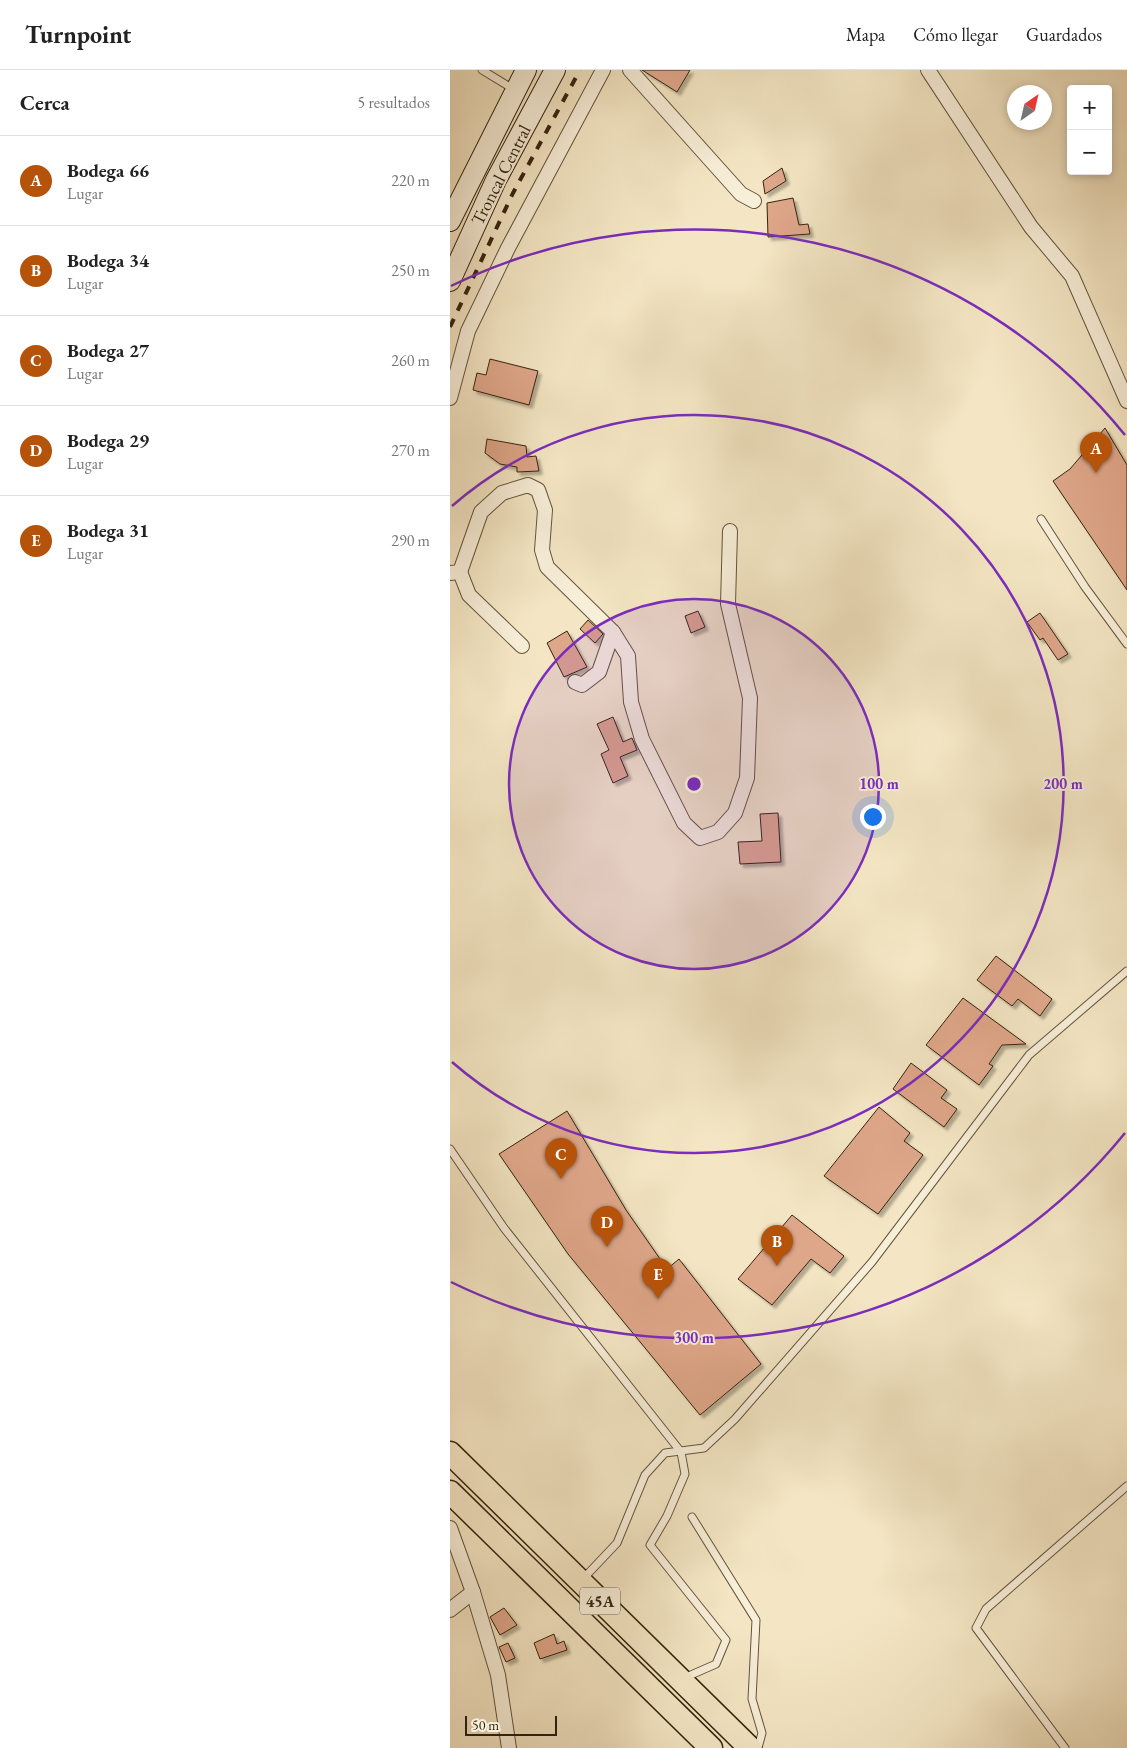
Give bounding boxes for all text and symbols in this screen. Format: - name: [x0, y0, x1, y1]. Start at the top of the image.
- text: Turnpoint: [25, 19, 131, 50]
- text: Mapa: [846, 23, 885, 46]
- text: Cómo llegar: [913, 23, 998, 46]
- text: Guardados: [1026, 23, 1102, 46]
- north arrow: [1007, 85, 1052, 130]
- map controls: [1067, 85, 1112, 175]
- button: +: [1067, 85, 1112, 130]
- text: Cerca: [20, 89, 70, 116]
- text: 5 resultados: [358, 92, 430, 113]
- street label: Troncal Central: [465, 121, 536, 229]
- button: −: [1067, 130, 1112, 175]
- text: Bodega 66: [67, 158, 149, 183]
- text: A: [30, 170, 42, 191]
- text: 220 m: [391, 170, 430, 191]
- text: Lugar: [67, 183, 103, 204]
- text: Bodega 34: [67, 248, 149, 273]
- text: B: [31, 260, 41, 281]
- text: 250 m: [391, 260, 430, 281]
- text: Lugar: [67, 273, 103, 294]
- text: Bodega 27: [67, 338, 149, 363]
- text: C: [30, 350, 42, 371]
- text: 260 m: [391, 350, 430, 371]
- text: Lugar: [67, 363, 103, 384]
- text: Bodega 29: [67, 428, 149, 453]
- pin: A: [1080, 432, 1112, 473]
- text: D: [30, 440, 42, 461]
- text: 270 m: [391, 440, 430, 461]
- text: Lugar: [67, 453, 103, 474]
- text: Bodega 31: [67, 518, 149, 543]
- text: E: [31, 530, 41, 551]
- text: 290 m: [391, 530, 430, 551]
- text: Lugar: [67, 543, 103, 564]
- text: 100 m: [859, 774, 899, 793]
- text: 200 m: [1043, 774, 1083, 793]
- centre of rings: [685, 775, 703, 793]
- your location: [860, 804, 886, 830]
- pin: C: [545, 1138, 577, 1179]
- pin: D: [591, 1206, 623, 1247]
- pin: B: [761, 1225, 793, 1266]
- pin: E: [642, 1258, 674, 1299]
- text: 300 m: [674, 1328, 714, 1347]
- road number: 45A: [580, 1588, 620, 1614]
- scale bar: [465, 1713, 558, 1736]
- text: 50 m: [472, 1716, 499, 1734]

